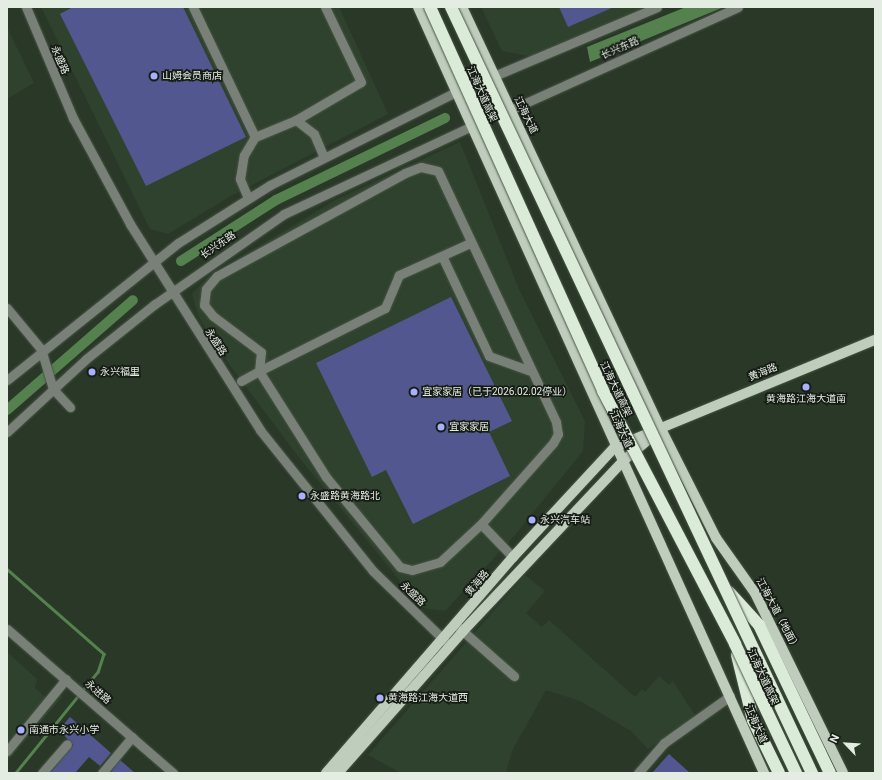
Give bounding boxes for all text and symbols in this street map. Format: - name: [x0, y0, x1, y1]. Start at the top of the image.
- street label: 长兴东路: [599, 34, 641, 62]
- street label: 永盛路: [49, 44, 71, 76]
- street label: 江海大道高架: [464, 64, 500, 124]
- place label: 山姆会员商店: [162, 70, 222, 82]
- marker: 山姆会员商店: [149, 71, 159, 81]
- street label: 江海大道: [512, 94, 540, 136]
- street label: 长兴东路: [198, 229, 238, 261]
- street label: 永盛路: [203, 326, 229, 358]
- street label: 江海大道高架: [597, 359, 635, 419]
- street label: 黄海路: [747, 361, 779, 383]
- place label: 永兴福里: [100, 366, 140, 378]
- marker: 永兴福里: [87, 367, 97, 377]
- marker: 黄海路江海大道南: [801, 382, 811, 392]
- place label: 宜家家居（已于2026.02.02停业）: [422, 386, 572, 398]
- marker: 宜家家居（已于2026.02.02停业）: [409, 387, 419, 397]
- place label: 黄海路江海大道南: [766, 393, 846, 405]
- street label: 江海大道: [607, 408, 635, 450]
- place label: 宜家家居: [449, 421, 489, 433]
- marker: 宜家家居: [436, 422, 446, 432]
- place label: 永盛路黄海路北: [310, 490, 380, 502]
- marker: 永盛路黄海路北: [297, 491, 307, 501]
- place label: 永兴汽车站: [540, 514, 590, 526]
- marker: 永兴汽车站: [527, 515, 537, 525]
- street label: 黄海路: [463, 568, 491, 598]
- street label: 江海大道（地面）: [754, 576, 802, 652]
- street label: 永盛路: [398, 579, 428, 609]
- street label: 江海大道高架: [745, 647, 781, 707]
- street label: 永进路: [83, 678, 113, 706]
- place label: 黄海路江海大道西: [388, 692, 468, 704]
- marker: 黄海路江海大道西: [375, 693, 385, 703]
- street label: 江海大道: [742, 703, 770, 745]
- place label: 南通市永兴小学: [29, 724, 99, 736]
- north arrow: [826, 724, 866, 764]
- marker: 南通市永兴小学: [16, 725, 26, 735]
- text: N: [827, 732, 842, 745]

